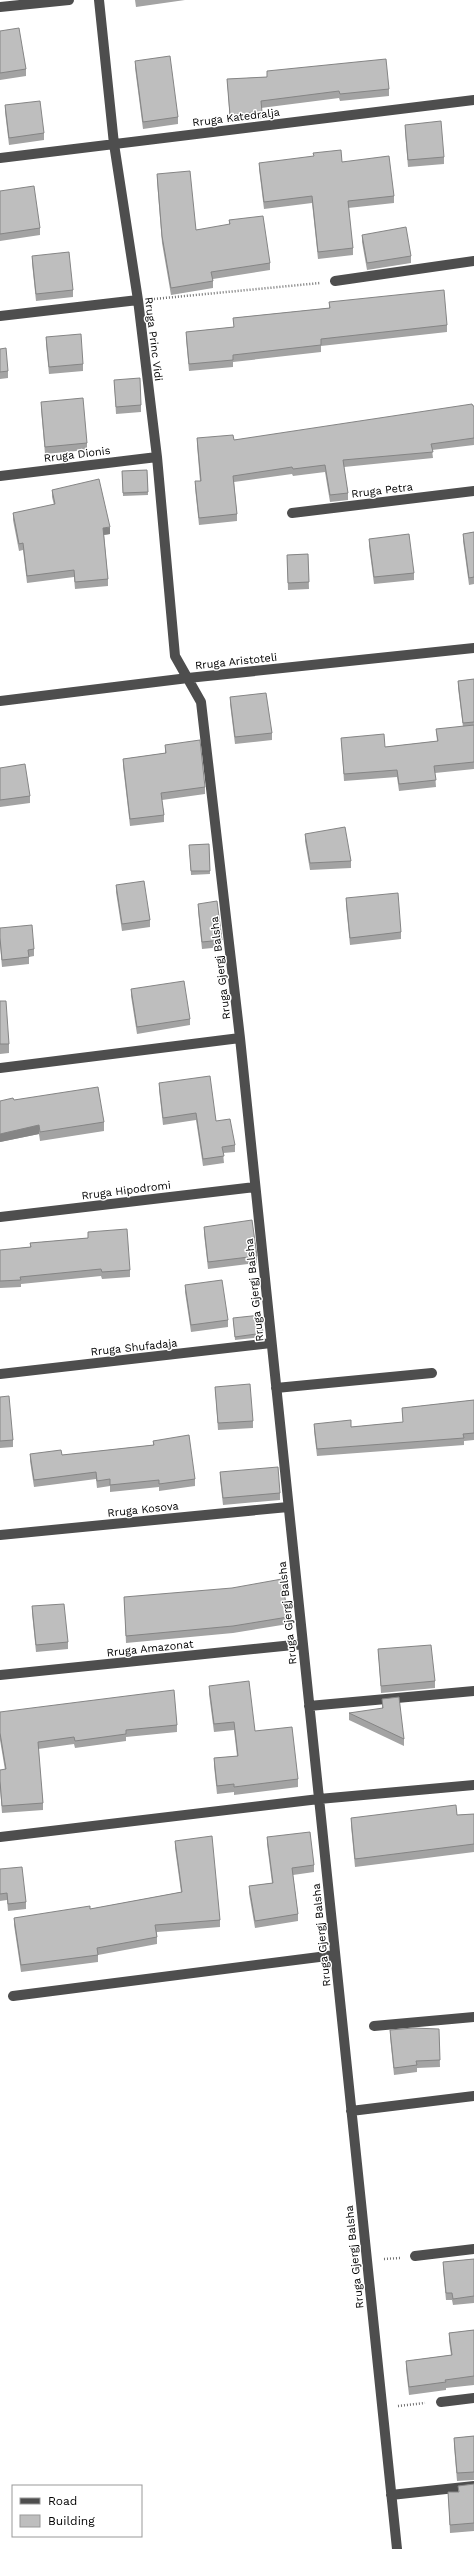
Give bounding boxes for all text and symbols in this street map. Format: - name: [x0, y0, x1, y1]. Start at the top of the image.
- street label: Rruga Katedralja: [192, 106, 281, 129]
- street label: Rruga Princ Vidi: [142, 296, 165, 382]
- street label: Rruga Dionis: [43, 444, 111, 465]
- street label: Rruga Petra: [350, 480, 414, 501]
- street label: Rruga Aristoteli: [194, 651, 278, 672]
- street label: Rruga Gjergj Balsha: [208, 916, 233, 1020]
- street label: Rruga Hipodromi: [81, 1179, 172, 1202]
- street label: Rruga Gjergj Balsha: [243, 1238, 266, 1342]
- street label: Rruga Shufadaja: [90, 1336, 178, 1359]
- street label: Rruga Kosova: [107, 1499, 179, 1520]
- street label: Rruga Gjergj Balsha: [276, 1561, 299, 1665]
- street label: Rruga Amazonat: [106, 1637, 195, 1660]
- street label: Rruga Gjergj Balsha: [310, 1883, 333, 1987]
- street label: Rruga Gjergj Balsha: [343, 2205, 366, 2309]
- legend: [12, 2485, 142, 2537]
- text: Road: [48, 2494, 77, 2508]
- text: Building: [48, 2514, 95, 2528]

